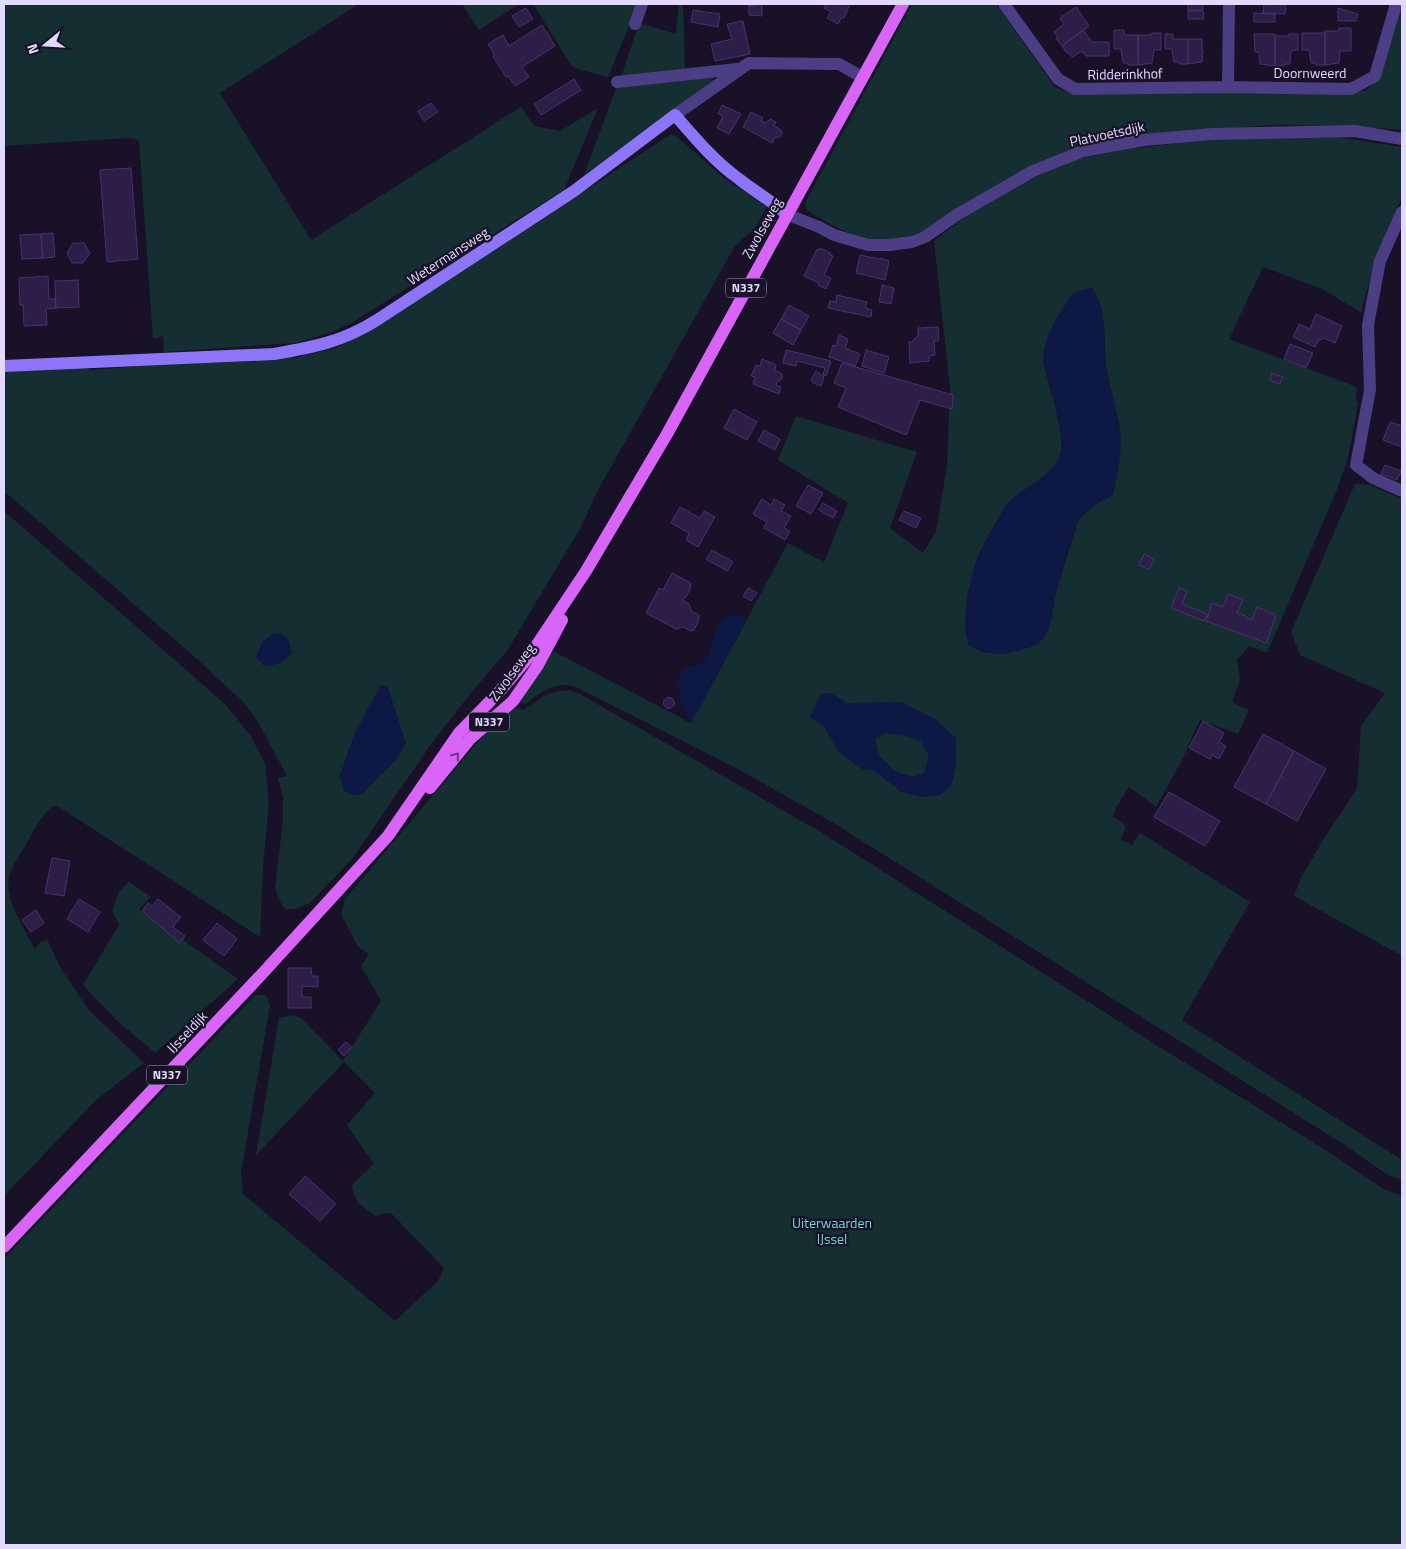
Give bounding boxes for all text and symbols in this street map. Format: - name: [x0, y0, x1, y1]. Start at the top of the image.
- north arrow: [20, 20, 70, 70]
- text: N: [21, 41, 44, 57]
- street label: Ridderinkhof: [1087, 62, 1163, 85]
- street label: Doornweerd: [1274, 62, 1346, 83]
- street label: Platvoetsdijk: [1067, 115, 1147, 152]
- street label: Zwolseweg: [736, 193, 787, 262]
- street label: Wetermansweg: [403, 221, 493, 290]
- road number: N337: [726, 278, 766, 298]
- street label: Zwolseweg: [483, 638, 540, 705]
- road number: N337: [469, 712, 509, 732]
- one-way arrow: [451, 753, 459, 762]
- street label: IJsseldijk: [162, 1006, 212, 1057]
- road number: N337: [147, 1066, 187, 1084]
- park label: Uiterwaarden IJssel: [792, 1212, 872, 1249]

